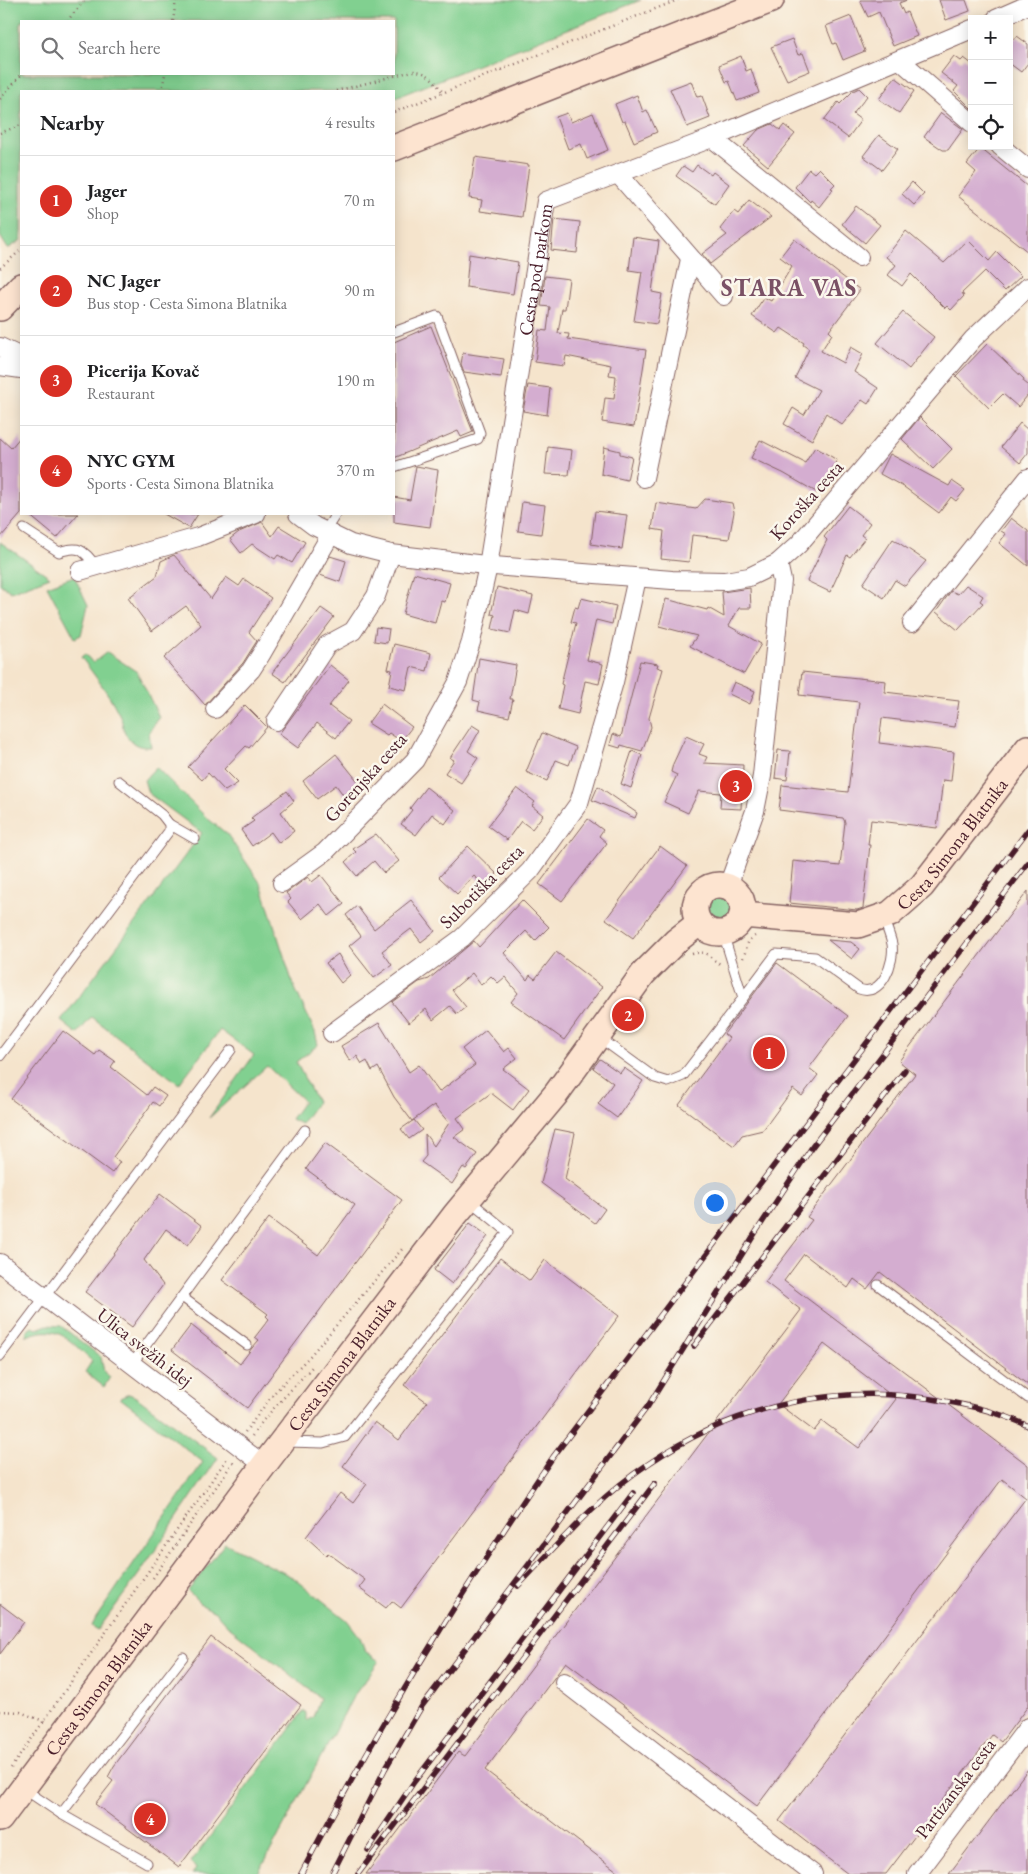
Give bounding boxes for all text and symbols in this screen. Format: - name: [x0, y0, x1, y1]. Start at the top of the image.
- map controls: [968, 15, 1013, 150]
- button: +: [968, 15, 1013, 60]
- search box: [20, 20, 395, 75]
- icon: search: [38, 34, 66, 62]
- text: Search here: [78, 35, 160, 60]
- button: −: [968, 60, 1013, 105]
- button: locate: [968, 105, 1013, 150]
- text: Nearby: [40, 109, 104, 136]
- text: 4 results: [325, 112, 375, 133]
- text: Jager: [87, 178, 127, 203]
- text: 1: [52, 190, 60, 211]
- text: 70 m: [344, 190, 375, 211]
- street label: Cesta pod parkom: [513, 201, 558, 338]
- text: Shop: [87, 203, 119, 224]
- text: NC Jager: [87, 268, 161, 293]
- district label: STARA VAS: [721, 272, 857, 303]
- text: 2: [52, 280, 60, 301]
- text: 90 m: [344, 280, 375, 301]
- text: Bus stop · Cesta Simona Blatnika: [87, 293, 287, 314]
- text: Picerija Kovač: [87, 358, 199, 383]
- text: 3: [52, 370, 60, 391]
- text: 190 m: [336, 370, 375, 391]
- text: Restaurant: [87, 383, 155, 404]
- text: NYC GYM: [87, 448, 175, 473]
- street label: Koroška cesta: [764, 455, 849, 545]
- text: 4: [52, 460, 60, 481]
- text: 370 m: [336, 460, 375, 481]
- text: Sports · Cesta Simona Blatnika: [87, 473, 274, 494]
- street label: Gorenjska cesta: [319, 727, 412, 827]
- pin: 3: [720, 767, 752, 805]
- street label: Cesta Simona Blatnika: [891, 773, 1014, 916]
- street label: Subotiška cesta: [434, 838, 529, 934]
- pin: 2: [612, 996, 644, 1034]
- pin: 1: [753, 1034, 785, 1072]
- your location: [702, 1190, 728, 1216]
- street label: Cesta Simona Blatnika: [282, 1291, 402, 1437]
- street label: Ulica svežih idej: [92, 1302, 198, 1393]
- street label: Cesta Simona Blatnika: [39, 1614, 158, 1761]
- street label: Partizanska cesta: [909, 1733, 1002, 1844]
- pin: 4: [134, 1800, 166, 1838]

